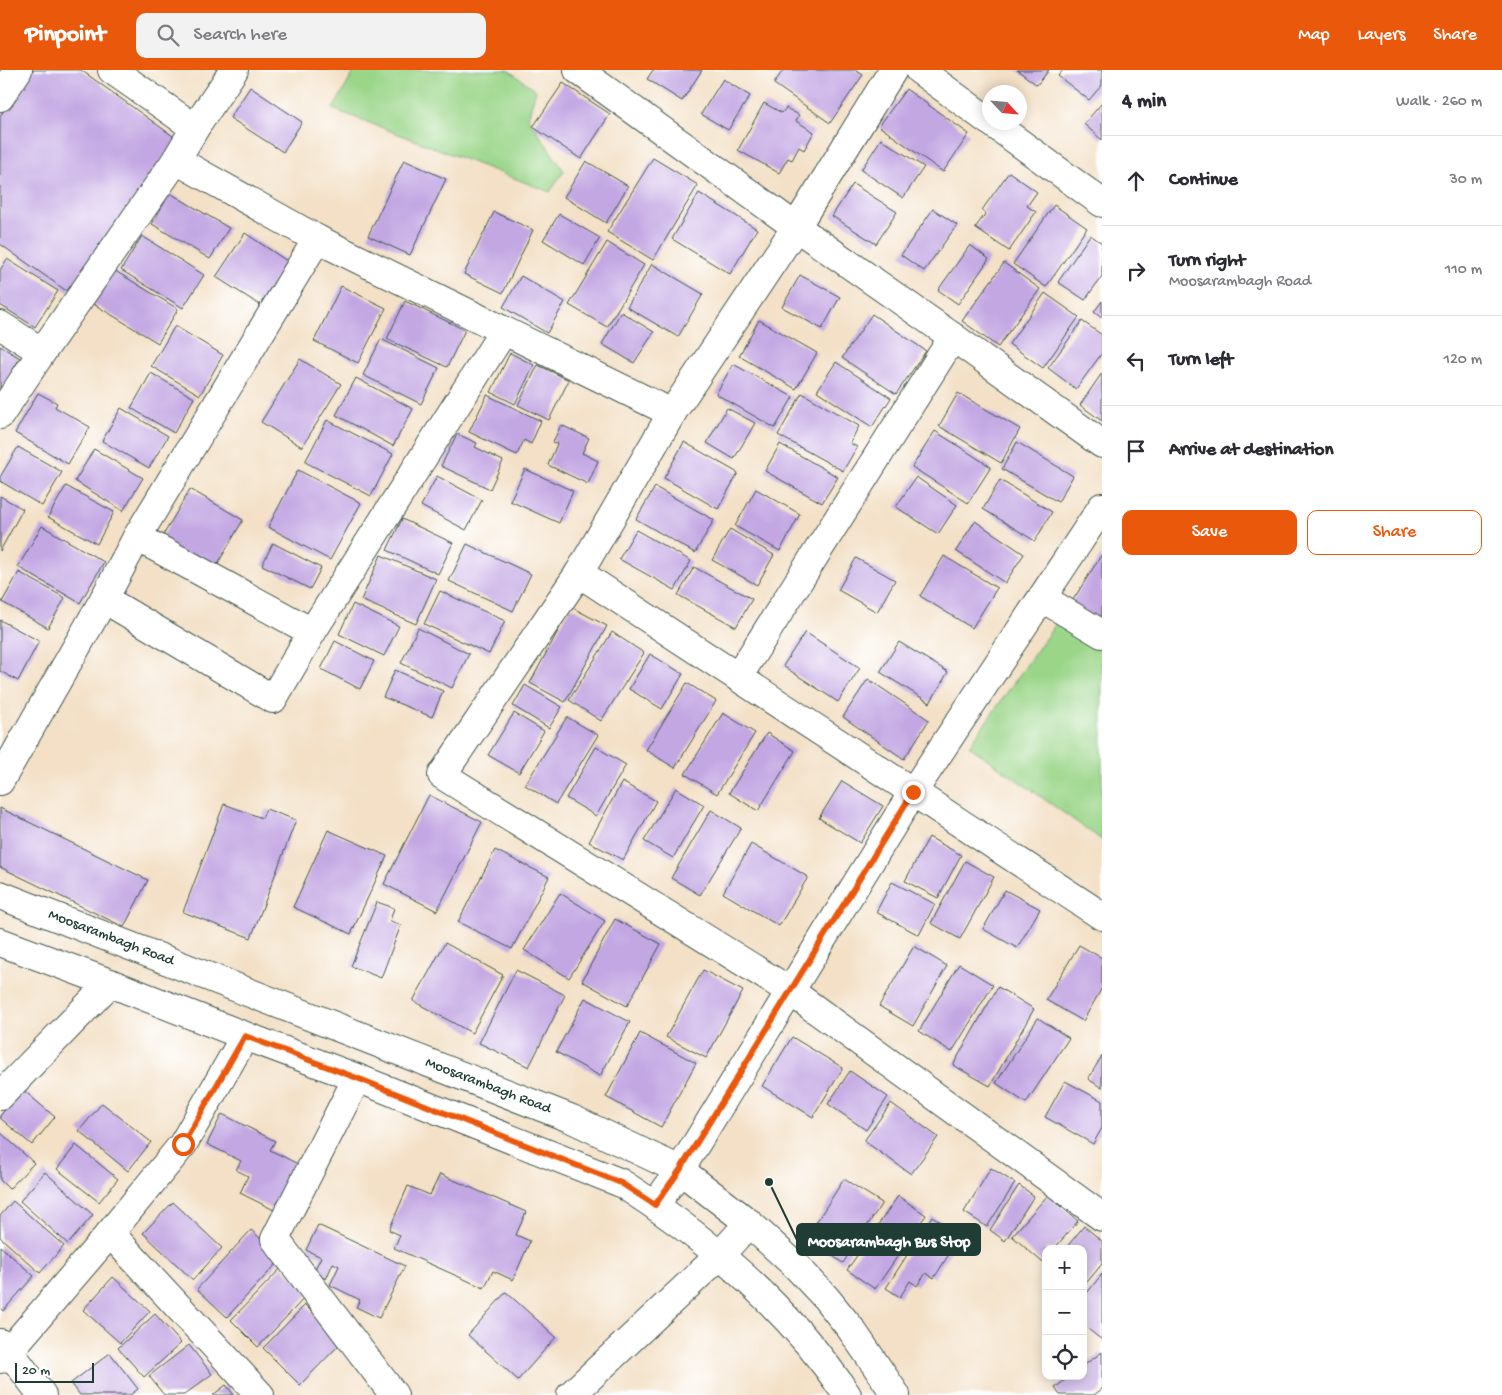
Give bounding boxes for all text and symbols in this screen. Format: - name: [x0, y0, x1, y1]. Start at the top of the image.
- search box: [136, 13, 486, 58]
- text: Pinpoint: [25, 21, 106, 50]
- icon: search: [154, 21, 182, 49]
- text: Search here: [194, 24, 287, 47]
- text: Map: [1298, 25, 1330, 46]
- text: Layers: [1358, 25, 1405, 46]
- text: Share: [1433, 25, 1477, 46]
- north arrow: [982, 85, 1027, 130]
- text: 4 min: [1122, 90, 1166, 115]
- text: Walk · 260 m: [1396, 93, 1482, 112]
- icon: ahead: [1122, 167, 1150, 195]
- text: Continue: [1169, 169, 1238, 192]
- text: 30 m: [1449, 171, 1482, 190]
- text: Turn right: [1169, 250, 1245, 273]
- icon: right: [1122, 257, 1150, 285]
- text: 110 m: [1445, 261, 1482, 280]
- text: Moosarambagh Road: [1169, 273, 1311, 292]
- icon: left: [1122, 347, 1150, 375]
- text: Turn left: [1169, 349, 1233, 372]
- text: 120 m: [1443, 351, 1482, 370]
- icon: arrive: [1122, 437, 1150, 465]
- text: Arrive at destination: [1169, 439, 1333, 462]
- button: Save: [1122, 510, 1297, 555]
- button: Share: [1307, 510, 1482, 555]
- route end: [902, 781, 925, 804]
- street label: Moosarambagh Road: [46, 906, 178, 971]
- street label: Moosarambagh Road: [423, 1054, 555, 1119]
- route start: [172, 1133, 195, 1156]
- callout: Moosarambagh Bus Stop: [797, 1224, 980, 1255]
- text: Moosarambagh Bus Stop: [808, 1234, 970, 1253]
- map controls: [1042, 1245, 1087, 1380]
- button: +: [1042, 1245, 1087, 1290]
- button: −: [1042, 1290, 1087, 1335]
- button: locate: [1042, 1335, 1087, 1380]
- scale bar: [15, 1360, 94, 1383]
- text: 20 m: [22, 1363, 50, 1380]

